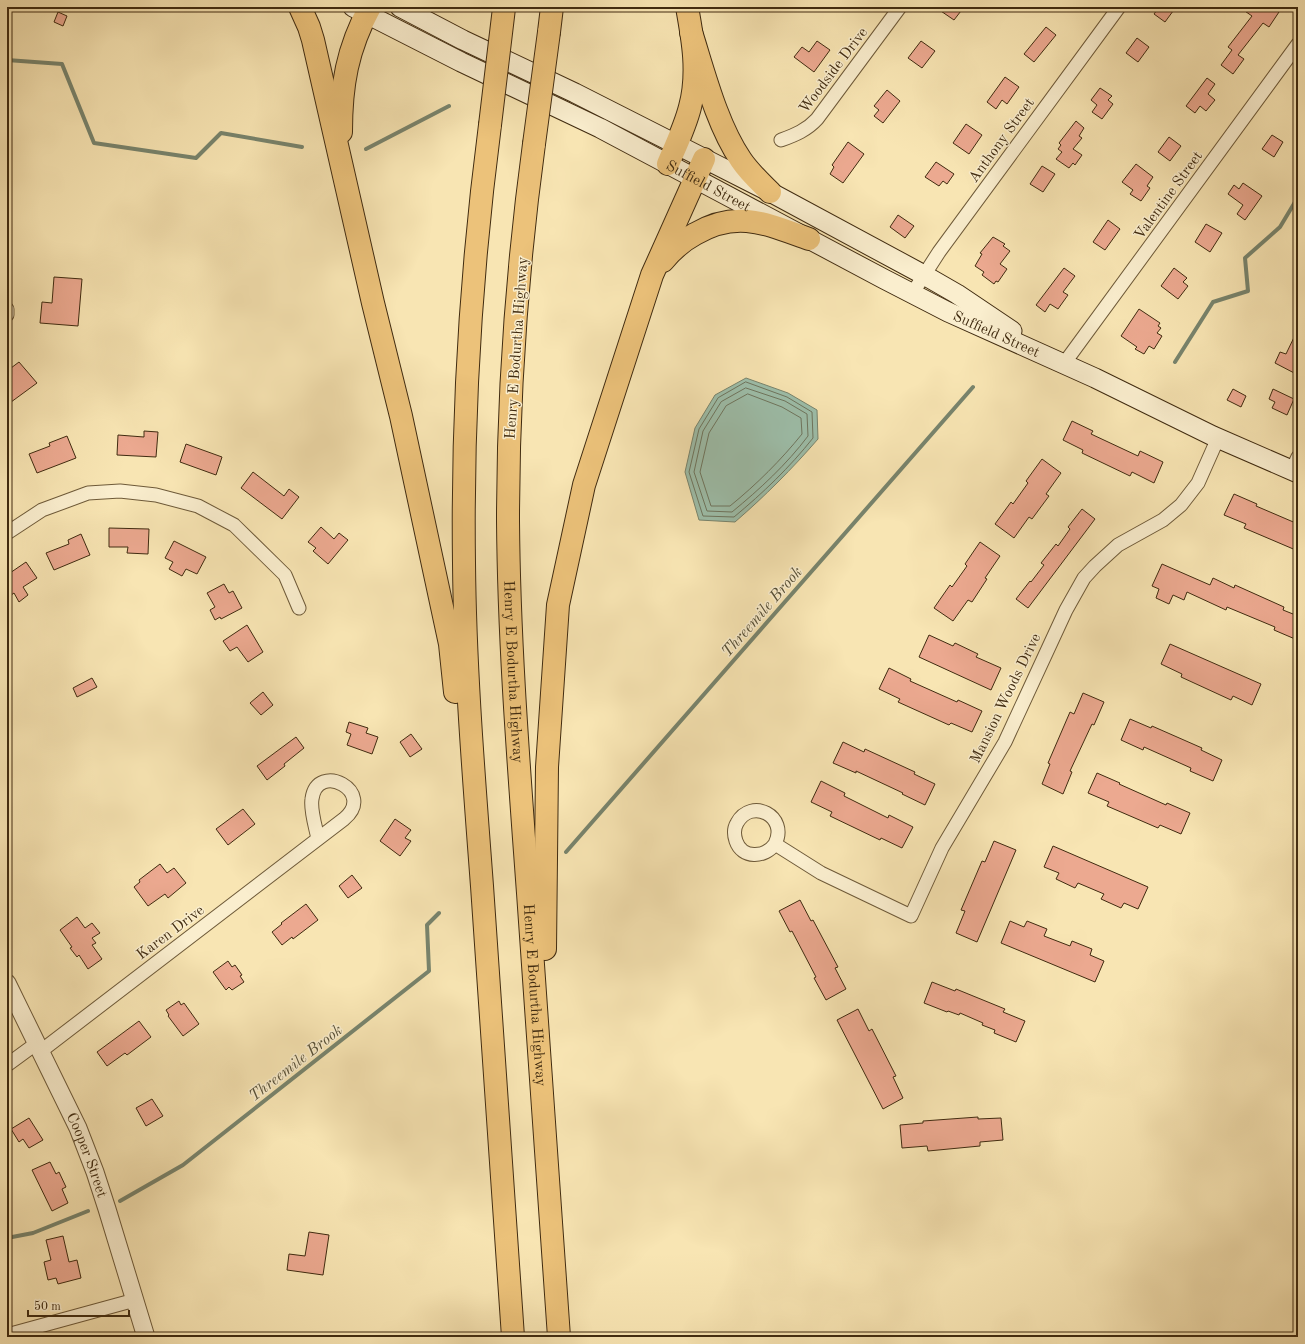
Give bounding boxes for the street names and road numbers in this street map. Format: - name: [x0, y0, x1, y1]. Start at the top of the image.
- street label: Woodside Drive: [797, 25, 871, 116]
- street label: Anthony Street: [967, 96, 1038, 186]
- street label: Valentine Street: [1132, 149, 1206, 243]
- street label: Suffield Street: [663, 159, 752, 216]
- street label: Henry E Bodurtha Highway: [504, 256, 531, 440]
- street label: Suffield Street: [950, 309, 1042, 361]
- street label: Henry E Bodurtha Highway: [500, 580, 525, 764]
- street label: Mansion Woods Drive: [968, 631, 1044, 766]
- street label: Karen Drive: [134, 903, 207, 963]
- street label: Henry E Bodurtha Highway: [520, 903, 547, 1087]
- street label: Cooper Street: [63, 1111, 109, 1200]

